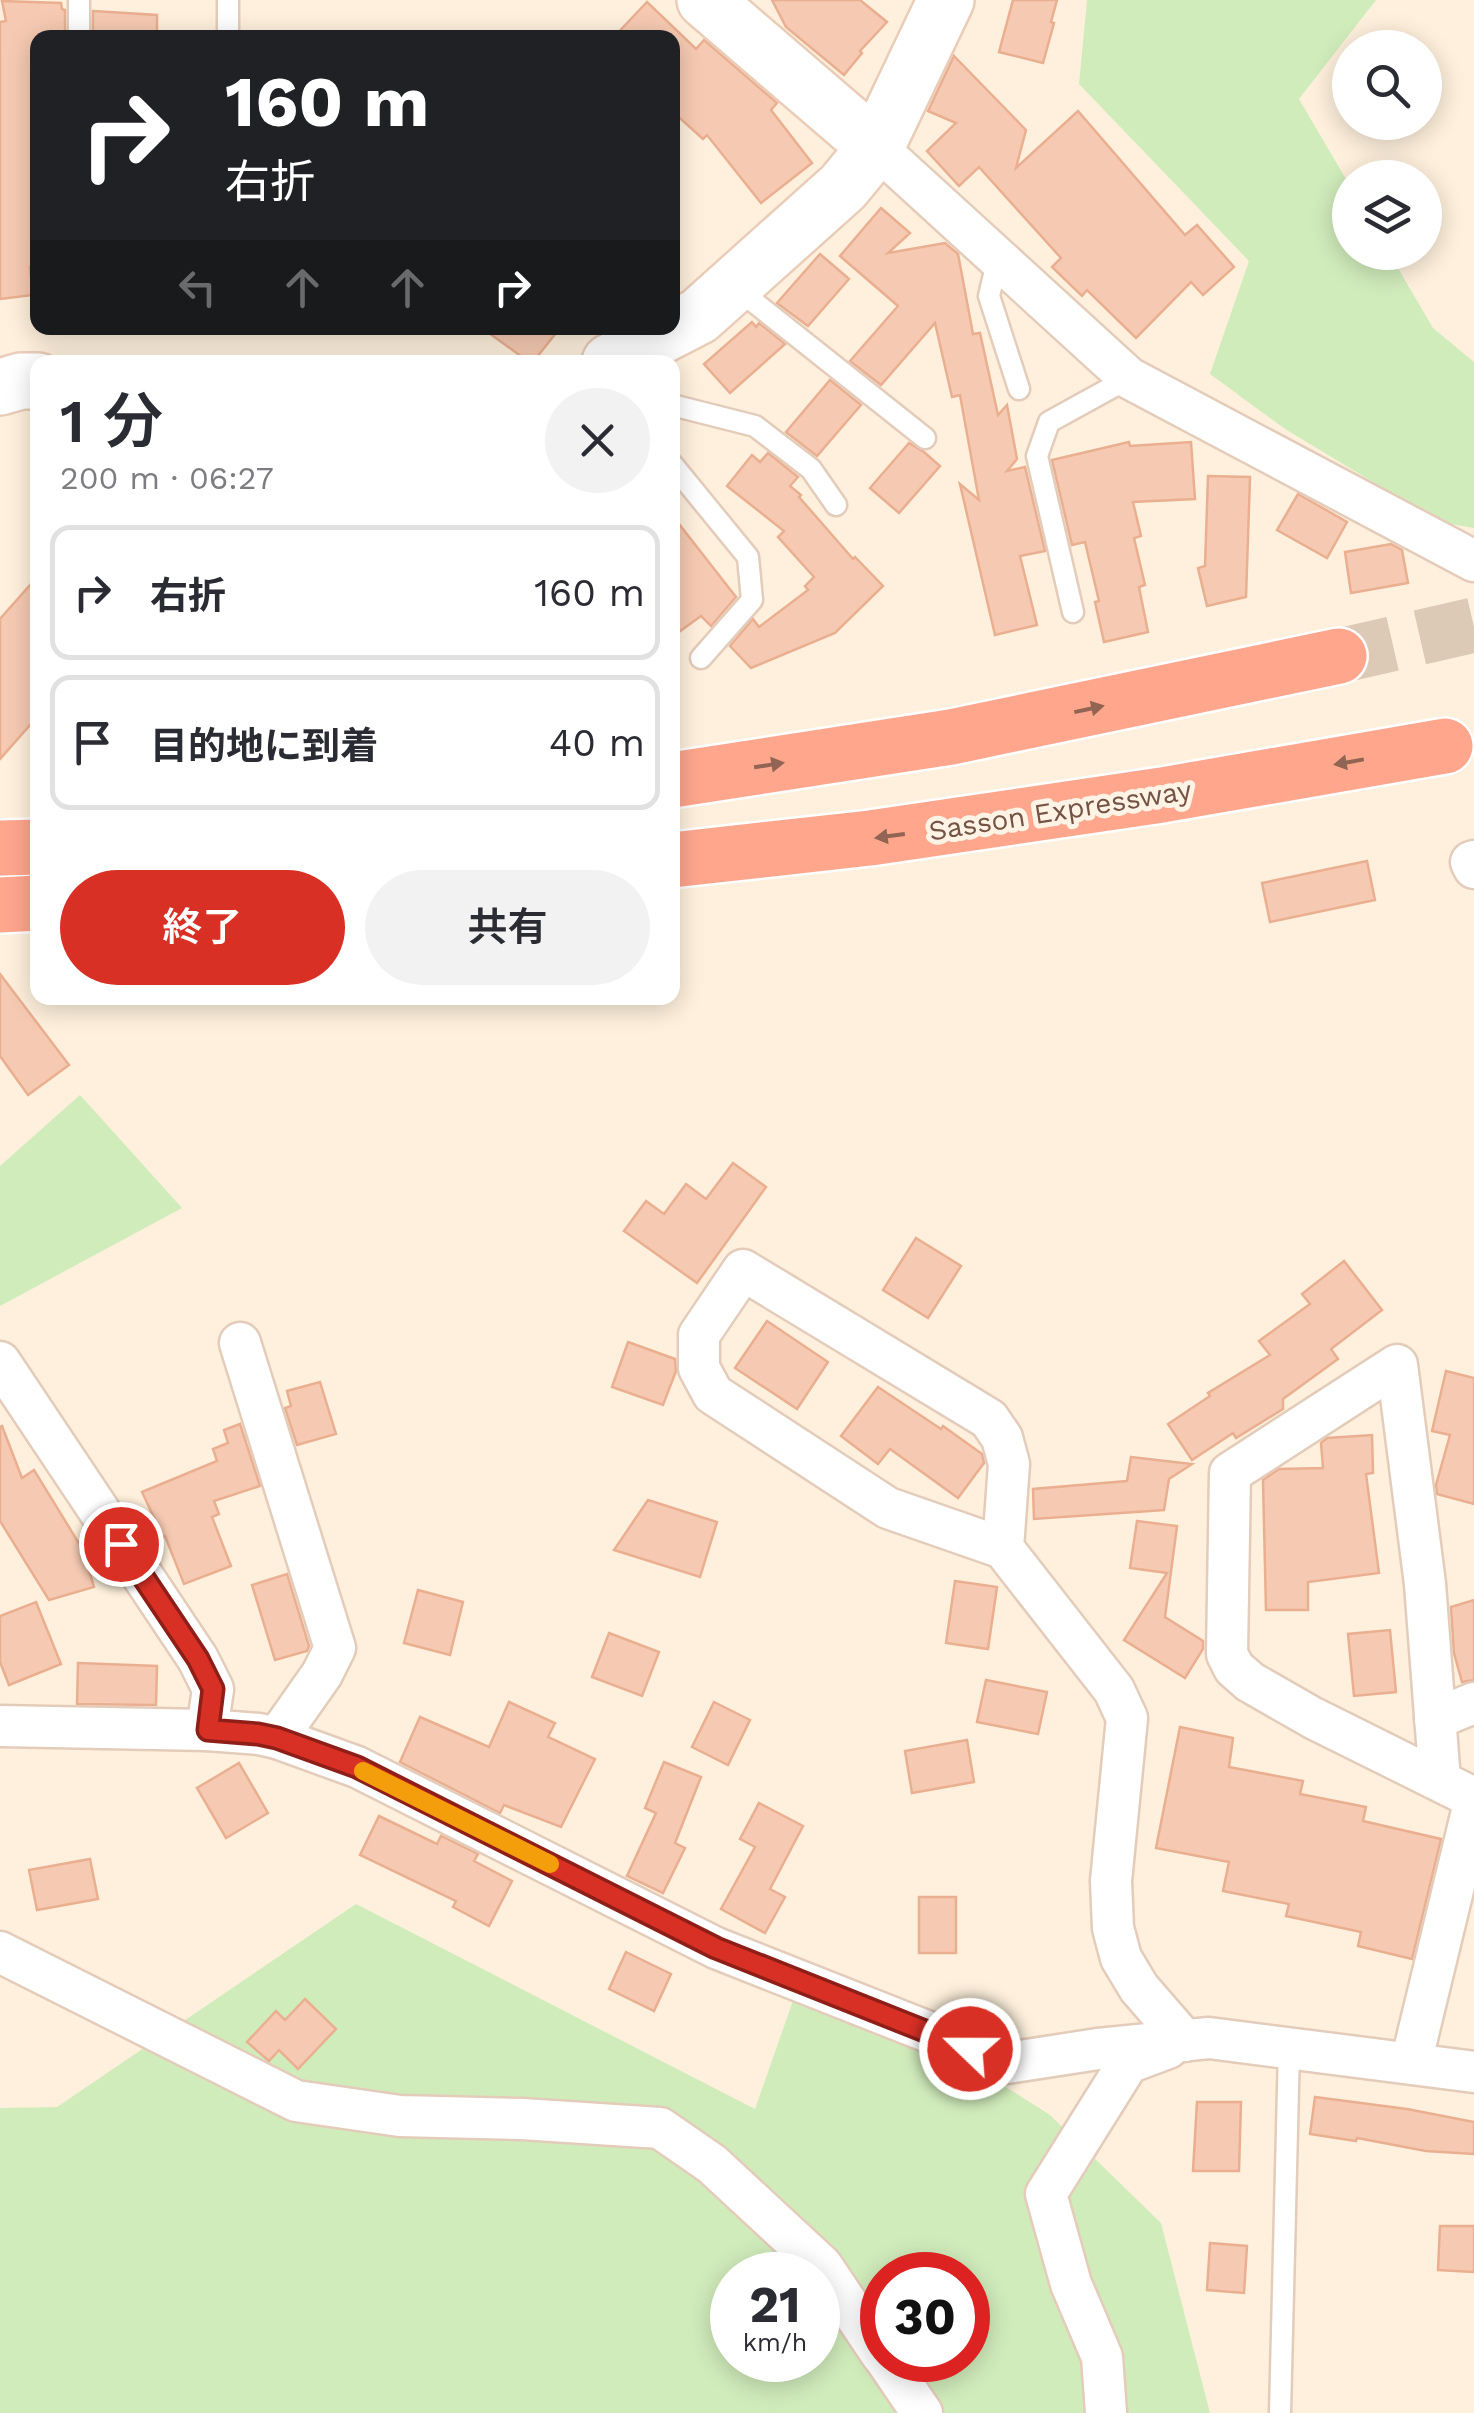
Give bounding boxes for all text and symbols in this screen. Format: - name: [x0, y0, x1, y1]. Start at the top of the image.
- map controls: [1332, 30, 1442, 270]
- button: search: [1332, 30, 1442, 140]
- text: 160 m: [225, 61, 429, 143]
- icon: right: [60, 70, 190, 200]
- text: 右折: [225, 155, 315, 208]
- button: layers: [1332, 160, 1442, 270]
- icon: left: [170, 260, 225, 315]
- icon: ahead: [275, 260, 330, 315]
- icon: ahead: [380, 260, 435, 315]
- icon: right: [485, 260, 540, 315]
- text: 1 分: [60, 386, 163, 457]
- button: close: [545, 388, 650, 493]
- text: 200 m · 06:27: [60, 459, 274, 497]
- icon: right: [65, 565, 120, 620]
- text: 160 m: [534, 571, 645, 615]
- text: 右折: [150, 574, 226, 618]
- one-way arrow: [1074, 700, 1105, 716]
- icon: arrive: [65, 715, 120, 770]
- text: 40 m: [549, 721, 645, 765]
- text: 目的地に到着: [150, 724, 378, 768]
- one-way arrow: [1333, 755, 1364, 771]
- one-way arrow: [754, 757, 785, 773]
- street label: Sasson Expressway: [926, 773, 1194, 848]
- one-way arrow: [873, 828, 905, 844]
- button: 終了: [60, 870, 345, 985]
- button: 共有: [365, 870, 650, 985]
- pin: [79, 1502, 164, 1587]
- icon: arrive: [94, 1517, 149, 1572]
- position arrow: [918, 1997, 1022, 2101]
- speed limit sign: 30: [860, 2252, 990, 2382]
- text: 21: [749, 2275, 801, 2334]
- text: km/h: [743, 2328, 807, 2357]

